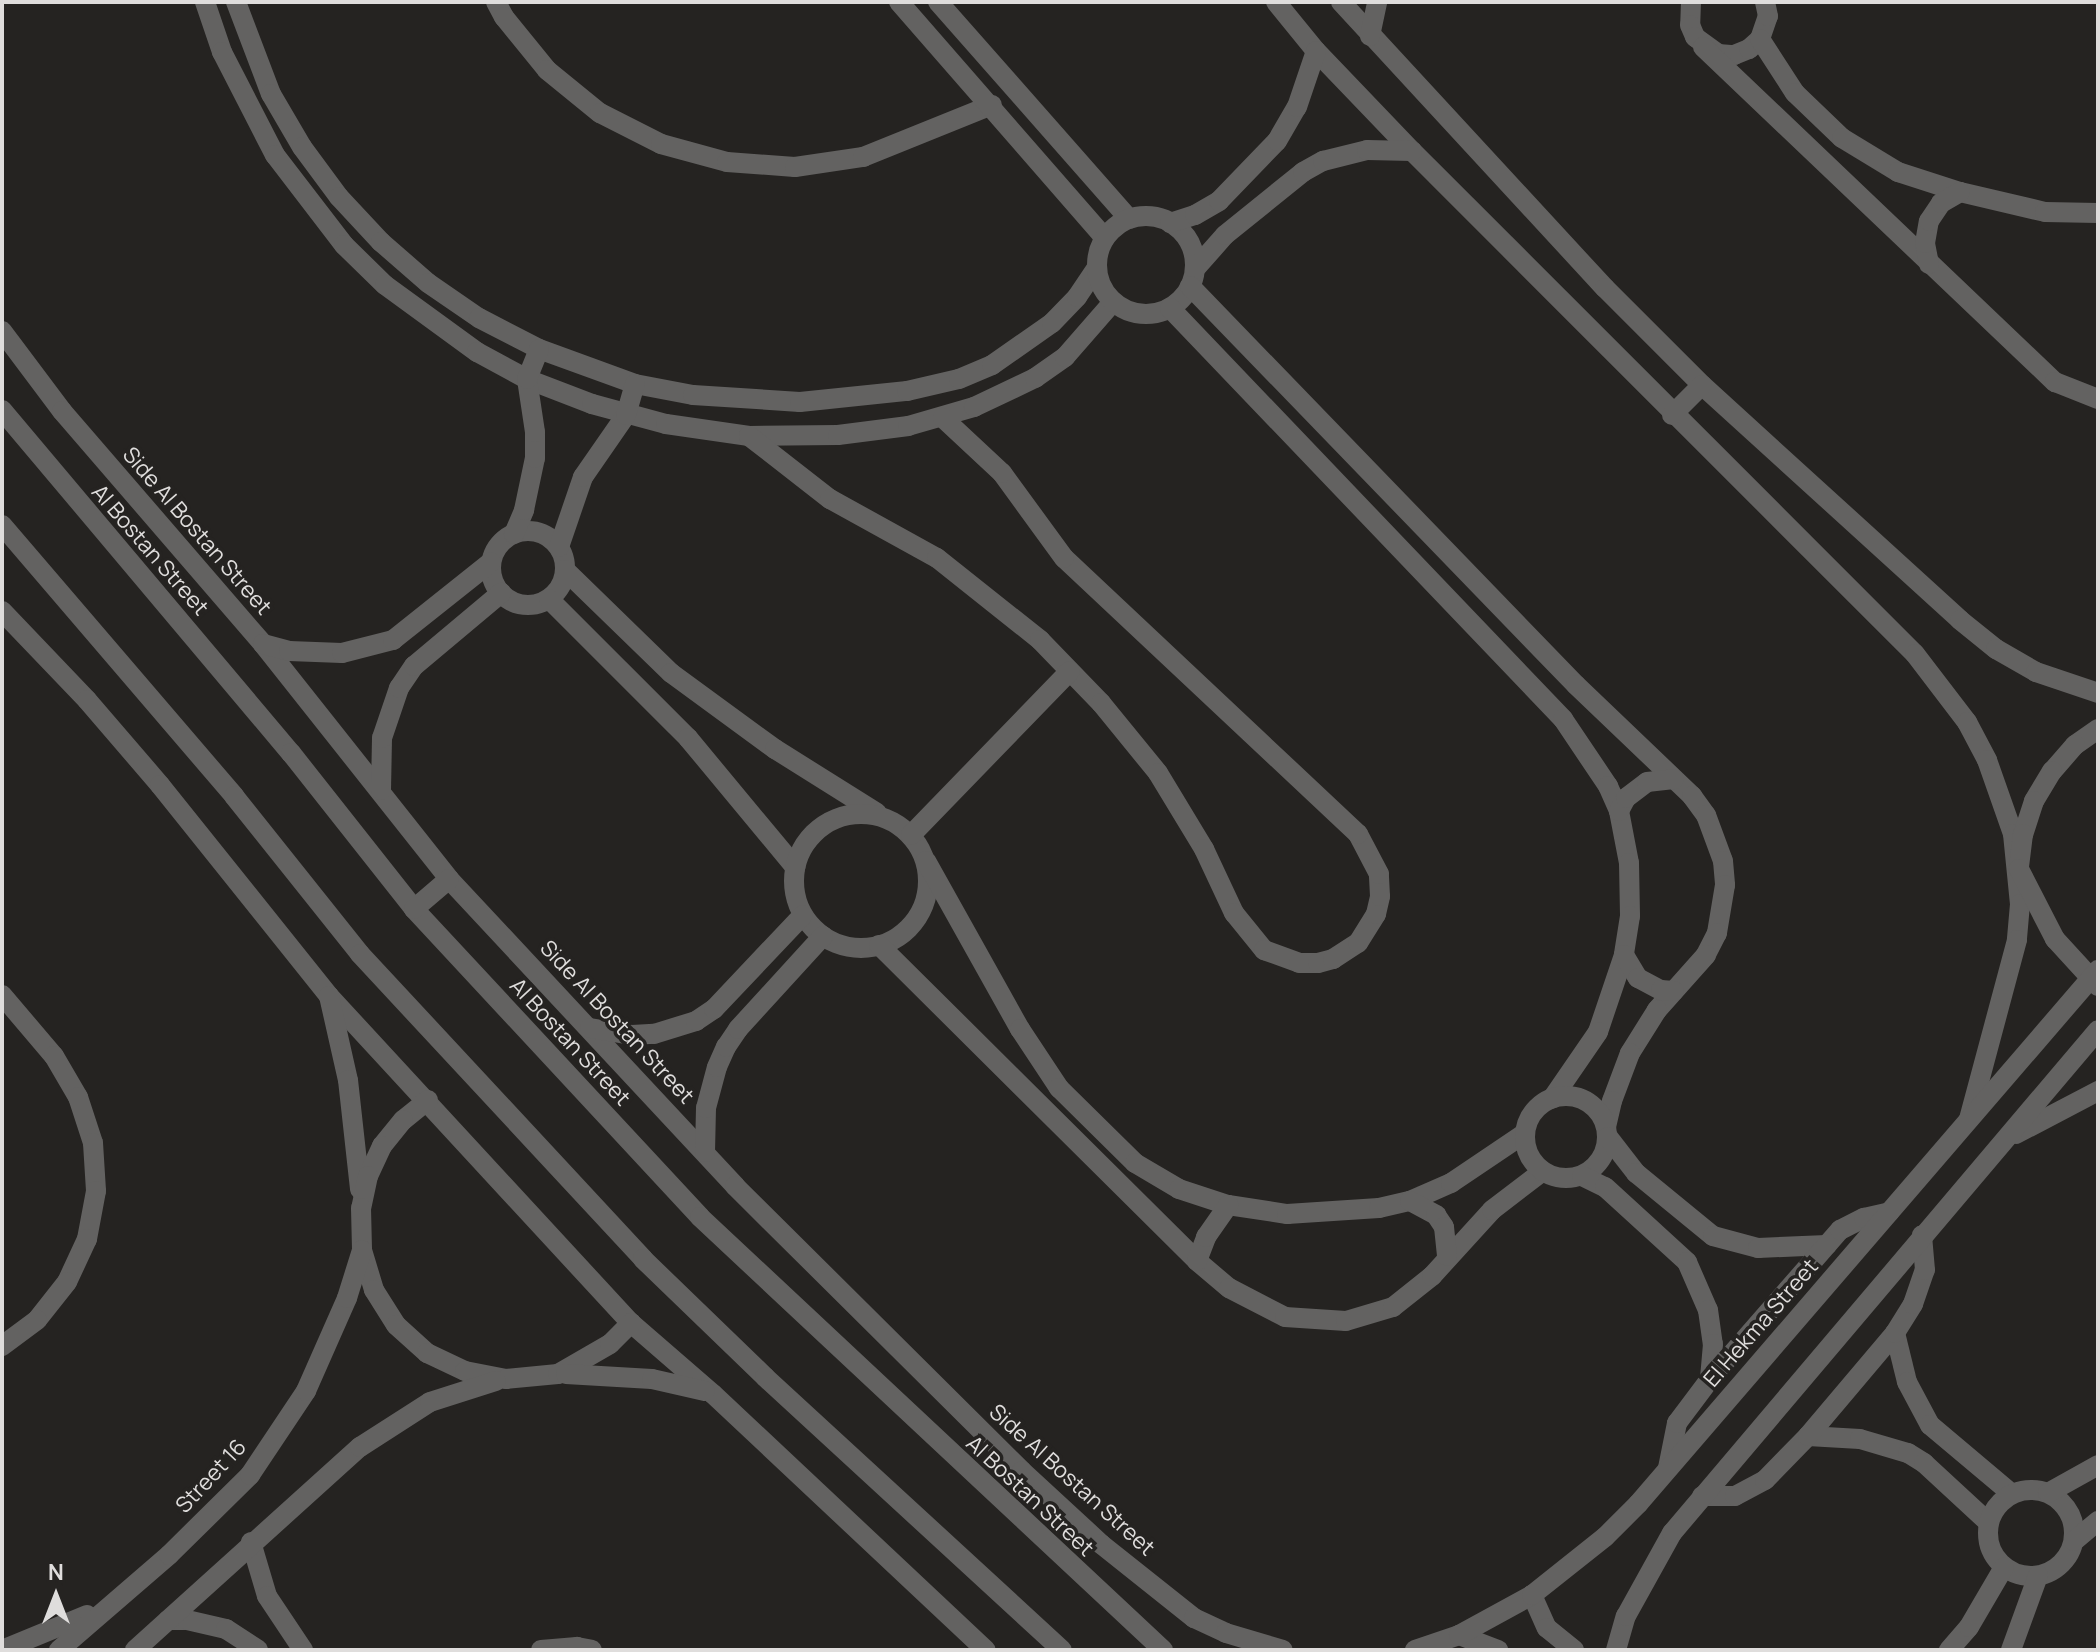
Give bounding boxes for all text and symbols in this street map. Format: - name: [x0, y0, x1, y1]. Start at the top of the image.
- street label: Side Al Bostan Street: [117, 442, 277, 620]
- street label: Al Bostan Street: [86, 479, 214, 621]
- street label: Side Al Bostan Street: [535, 935, 699, 1109]
- street label: Al Bostan Street: [504, 973, 636, 1111]
- street label: El Hekma Street: [1698, 1254, 1824, 1392]
- street label: Side Al Bostan Street: [984, 1399, 1160, 1561]
- street label: Al Bostan Street: [961, 1430, 1099, 1562]
- street label: Street 16: [170, 1434, 252, 1518]
- north arrow: [16, 1556, 96, 1636]
- text: N: [48, 1557, 64, 1587]

